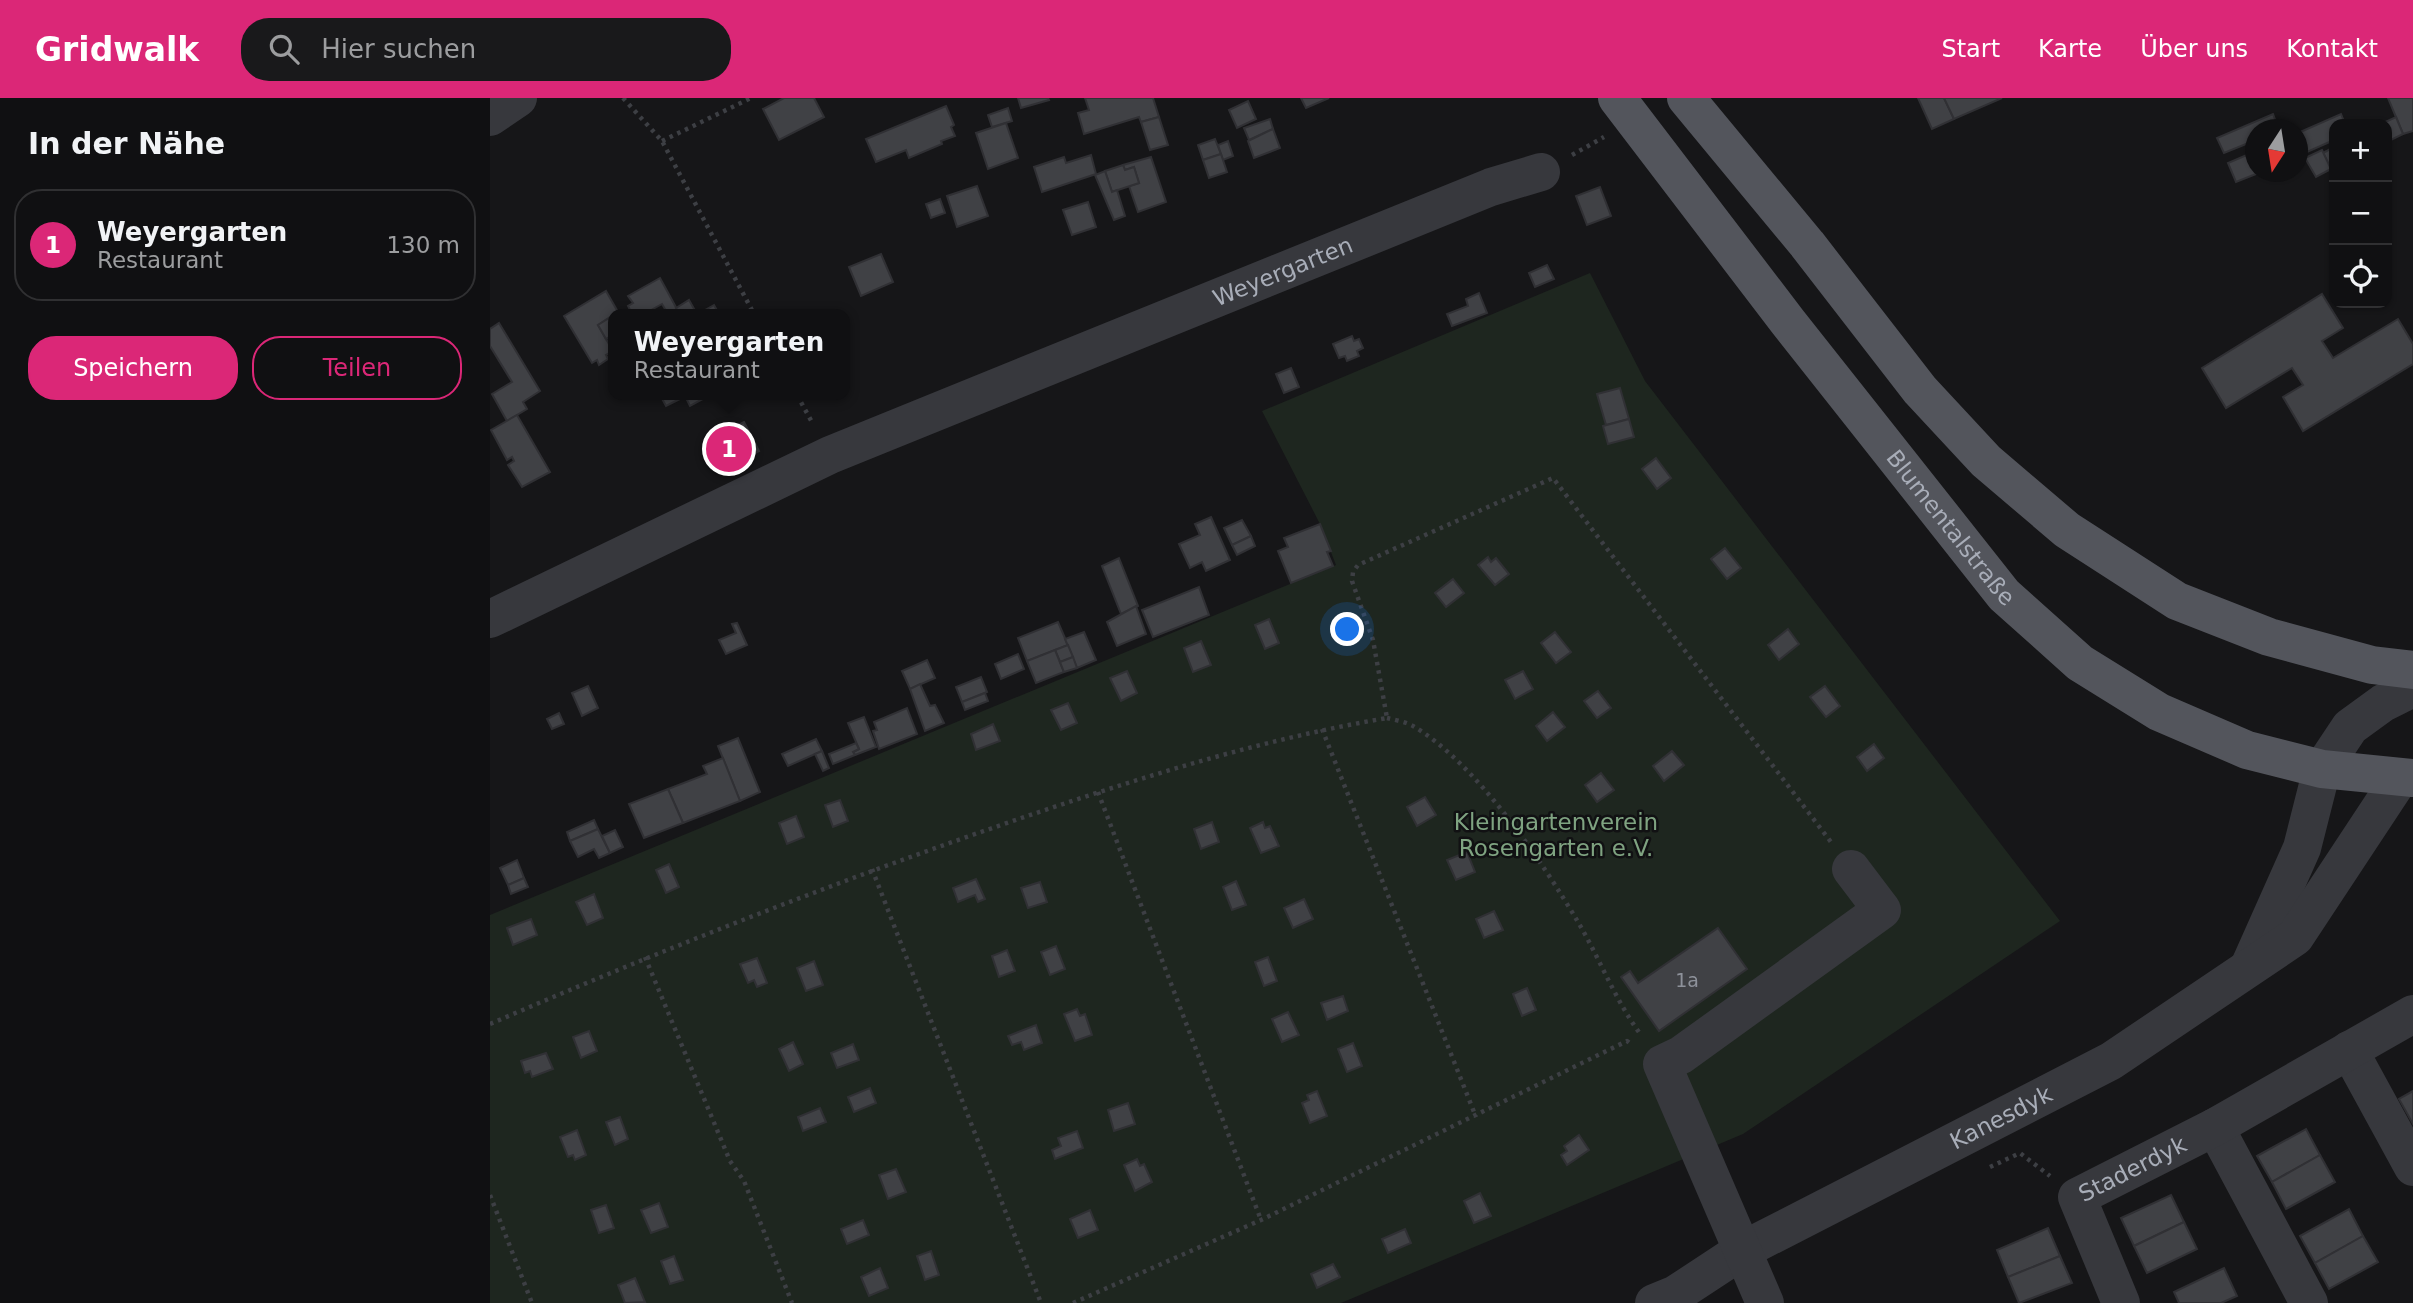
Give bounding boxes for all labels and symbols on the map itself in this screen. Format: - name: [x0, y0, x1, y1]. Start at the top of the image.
- north arrow: [2245, 119, 2308, 182]
- street label: Weyergarten: [1209, 232, 1356, 311]
- pin: 1: [706, 423, 752, 475]
- street label: Blumentalstraße: [1881, 445, 2020, 611]
- your location: [1330, 612, 1364, 646]
- park label: Kleingartenverein Rosengarten e.V.: [1454, 809, 1658, 861]
- house number: 1a: [1675, 969, 1699, 991]
- street label: Kanesdyk: [1946, 1080, 2057, 1154]
- street label: Staderdyk: [2074, 1130, 2191, 1207]

